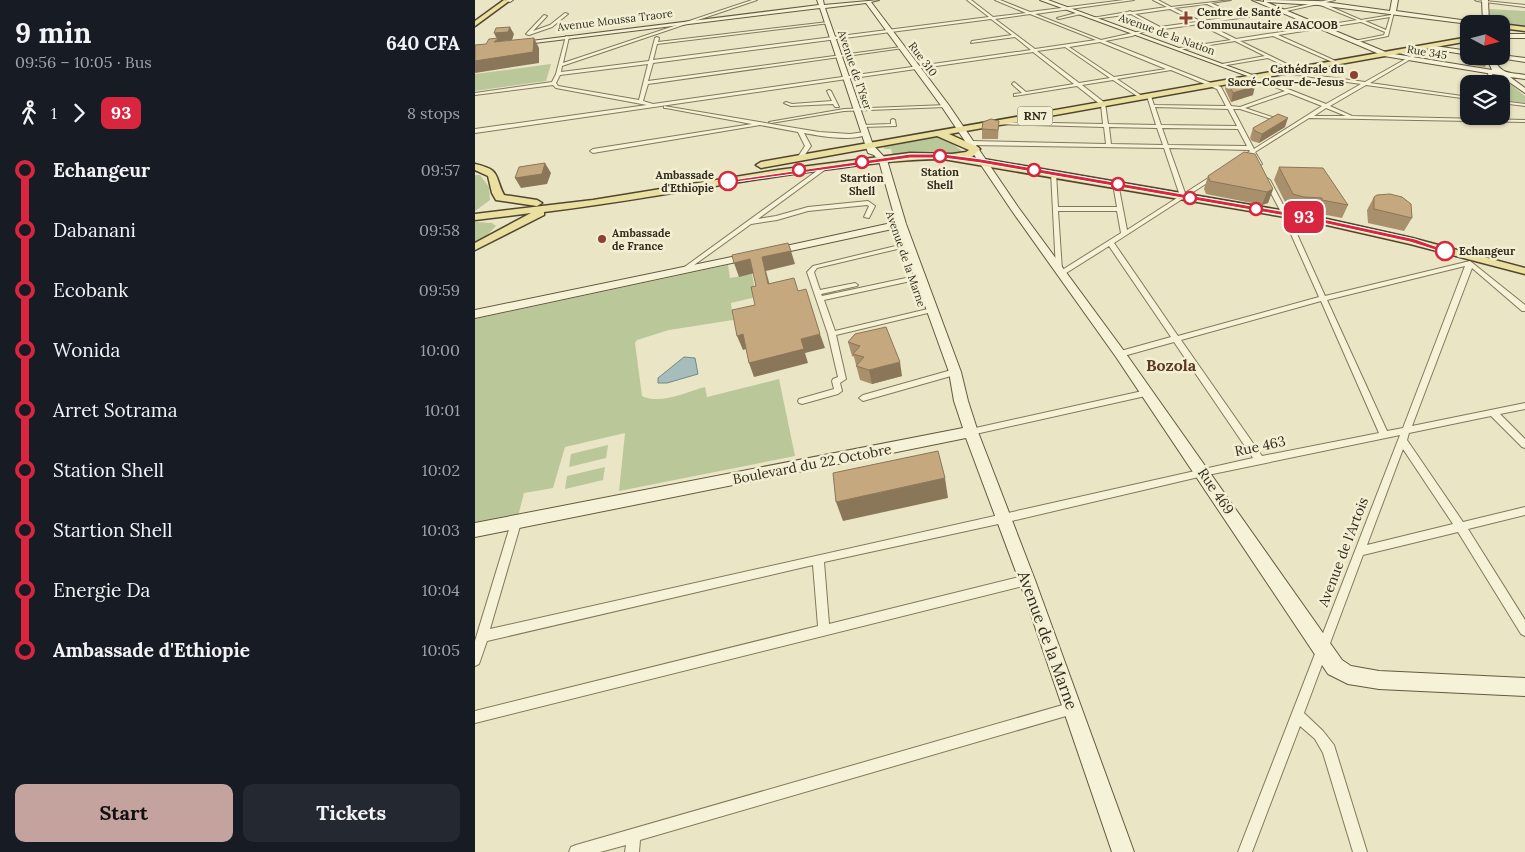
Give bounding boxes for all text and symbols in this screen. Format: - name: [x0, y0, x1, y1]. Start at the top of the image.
- place label: Centre de Santé Communautaire ASACOOB: [1197, 5, 1338, 32]
- street label: Avenue Moussa Traore: [555, 6, 674, 34]
- street label: Avenue de la Nation: [1116, 10, 1217, 58]
- marker: Centre de Santé Communautaire ASACOOB: [1179, 11, 1193, 25]
- text: 9 min: [15, 15, 91, 51]
- north arrow: [1460, 15, 1510, 65]
- map controls: [1460, 15, 1510, 125]
- street label: Avenue de l'Yser: [835, 28, 875, 112]
- text: 640 CFA: [386, 31, 460, 55]
- street label: Rue 310: [906, 39, 941, 79]
- street label: Rue 345: [1406, 42, 1448, 62]
- text: 09:56 – 10:05 · Bus: [15, 52, 152, 72]
- place label: Cathédrale du Sacré-Coeur-de-Jesus: [1228, 62, 1344, 89]
- marker: Cathédrale du Sacré-Coeur-de-Jesus: [1348, 69, 1360, 81]
- button: layers: [1460, 75, 1510, 125]
- icon: walk: [15, 99, 43, 127]
- icon: forward: [65, 99, 93, 127]
- text: 93: [111, 101, 131, 124]
- text: 1: [51, 103, 57, 123]
- text: 8 stops: [407, 103, 460, 123]
- road number: RN7: [1017, 106, 1053, 125]
- marker: Station Shell: [933, 149, 947, 163]
- marker: Startion Shell: [855, 155, 869, 169]
- text: Echangeur: [53, 158, 150, 182]
- text: 09:57: [421, 160, 460, 180]
- unlabelled marker: [792, 163, 806, 177]
- unlabelled marker: [1027, 163, 1041, 177]
- place label: Station Shell: [921, 165, 959, 192]
- place label: Ambassade d'Ethiopie: [656, 168, 714, 195]
- marker: Ambassade d'Ethiopie: [718, 171, 738, 191]
- place label: Startion Shell: [840, 171, 884, 198]
- unlabelled marker: [1111, 177, 1125, 191]
- unlabelled marker: [1183, 191, 1197, 205]
- line badge: 93: [1281, 201, 1327, 233]
- unlabelled marker: [1249, 202, 1263, 216]
- text: 93: [1294, 205, 1314, 228]
- street label: Avenue de la Marne: [883, 208, 929, 309]
- text: Dabanani: [53, 218, 136, 242]
- text: 09:58: [419, 220, 460, 240]
- place label: Ambassade de France: [612, 226, 670, 253]
- marker: Ambassade de France: [596, 233, 608, 245]
- marker: Echangeur: [1435, 241, 1455, 261]
- place label: Echangeur: [1459, 244, 1516, 258]
- text: Ecobank: [53, 278, 129, 302]
- text: 09:59: [419, 280, 460, 300]
- text: Wonida: [53, 338, 120, 362]
- text: 10:00: [420, 340, 460, 360]
- district label: Bozola: [1146, 355, 1197, 375]
- text: Arret Sotrama: [53, 398, 178, 422]
- text: 10:01: [424, 400, 460, 420]
- street label: Rue 463: [1233, 432, 1287, 460]
- street label: Boulevard du 22 Octobre: [731, 440, 893, 488]
- text: Station Shell: [53, 458, 164, 482]
- text: 10:02: [422, 460, 460, 480]
- street label: Rue 469: [1194, 464, 1238, 518]
- street label: Avenue de l'Artois: [1313, 495, 1372, 610]
- text: Startion Shell: [53, 518, 172, 542]
- text: 10:03: [421, 520, 460, 540]
- street label: Avenue de la Marne: [1013, 567, 1082, 712]
- text: Energie Da: [53, 578, 150, 602]
- text: 10:04: [422, 580, 460, 600]
- text: Ambassade d'Ethiopie: [53, 638, 250, 662]
- text: 10:05: [422, 640, 460, 660]
- button: Start: [15, 784, 233, 842]
- button: Tickets: [243, 784, 460, 842]

